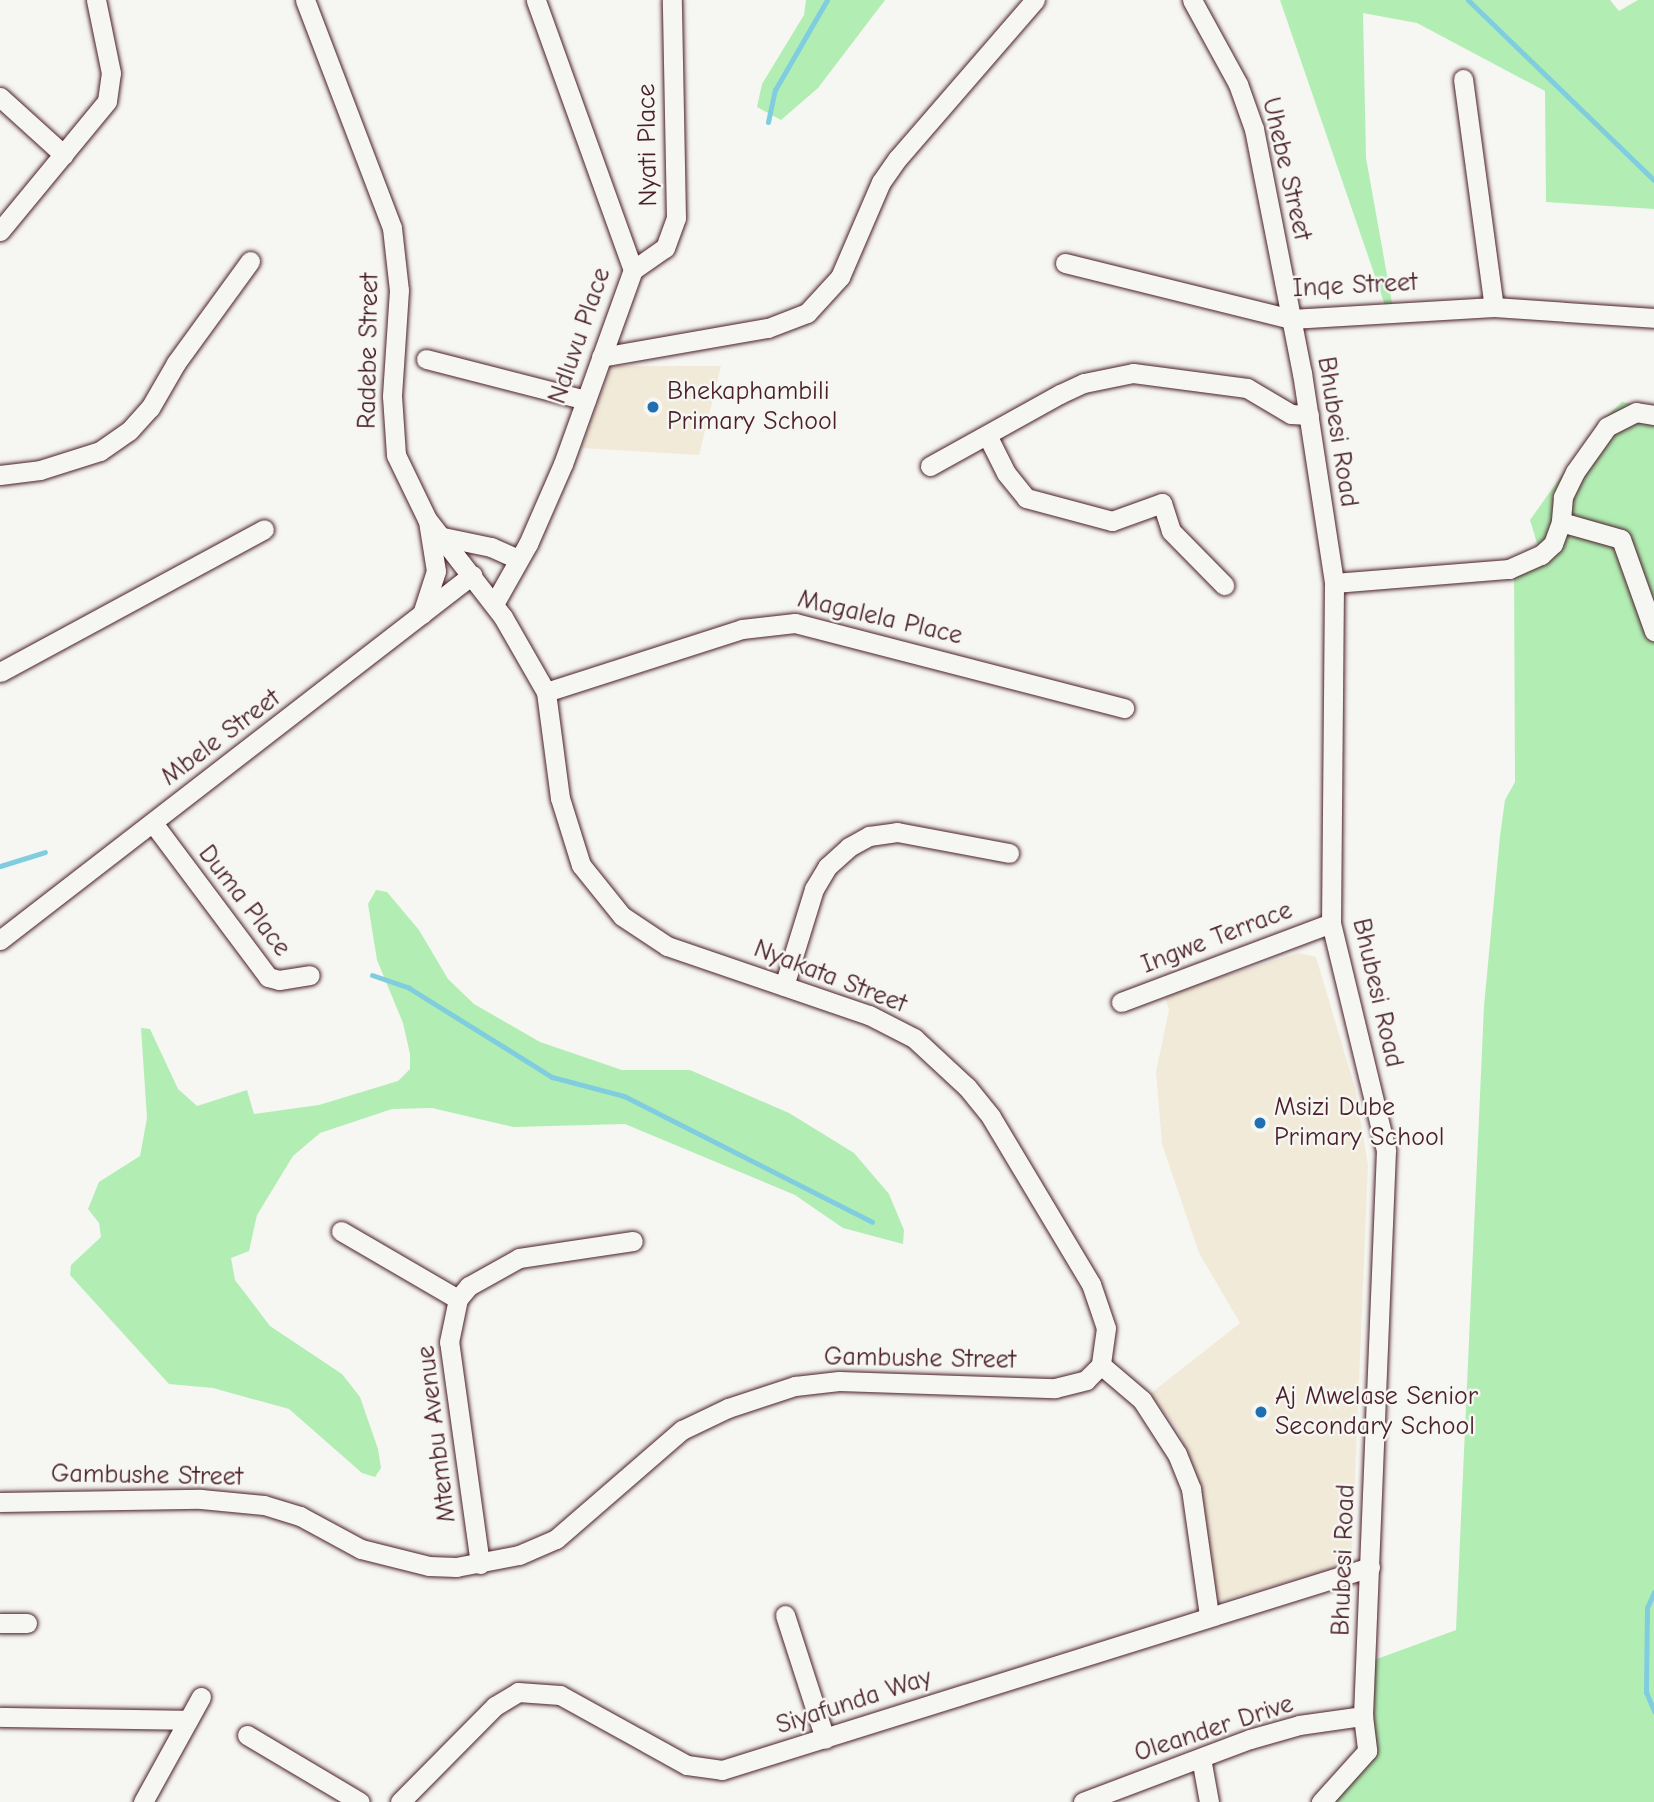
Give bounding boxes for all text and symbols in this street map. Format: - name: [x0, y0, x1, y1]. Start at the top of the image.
- street label: Nyati Place: [631, 83, 665, 207]
- street label: Uhebe Street: [1254, 95, 1318, 243]
- street label: Ndluvu Place: [542, 264, 618, 408]
- street label: Inqe Street: [1292, 267, 1418, 305]
- street label: Radebe Street: [352, 273, 386, 429]
- street label: Bhubesi Road: [1310, 355, 1364, 509]
- place label: Bhekaphambili Primary School: [667, 376, 837, 438]
- marker: Bhekaphambili Primary School: [645, 399, 661, 415]
- street label: Magalela Place: [795, 584, 965, 652]
- street label: Mbele Street: [155, 683, 287, 793]
- street label: Duma Place: [191, 839, 297, 963]
- street label: Ingwe Terrace: [1137, 895, 1297, 981]
- street label: Bhubesi Road: [1345, 916, 1409, 1070]
- street label: Nyakata Street: [749, 934, 911, 1020]
- place label: Msizi Dube Primary School: [1274, 1092, 1444, 1154]
- marker: Msizi Dube Primary School: [1252, 1115, 1268, 1131]
- street label: Gambushe Street: [824, 1342, 1016, 1376]
- street label: Mtembu Avenue: [411, 1344, 463, 1524]
- place label: Aj Mwelase Senior Secondary School: [1275, 1381, 1478, 1442]
- marker: Aj Mwelase Senior Secondary School: [1253, 1404, 1269, 1420]
- street label: Gambushe Street: [51, 1459, 243, 1493]
- street label: Bhubesi Road: [1326, 1484, 1362, 1636]
- street label: Siyafunda Way: [772, 1662, 936, 1742]
- street label: Oleander Drive: [1131, 1689, 1297, 1769]

